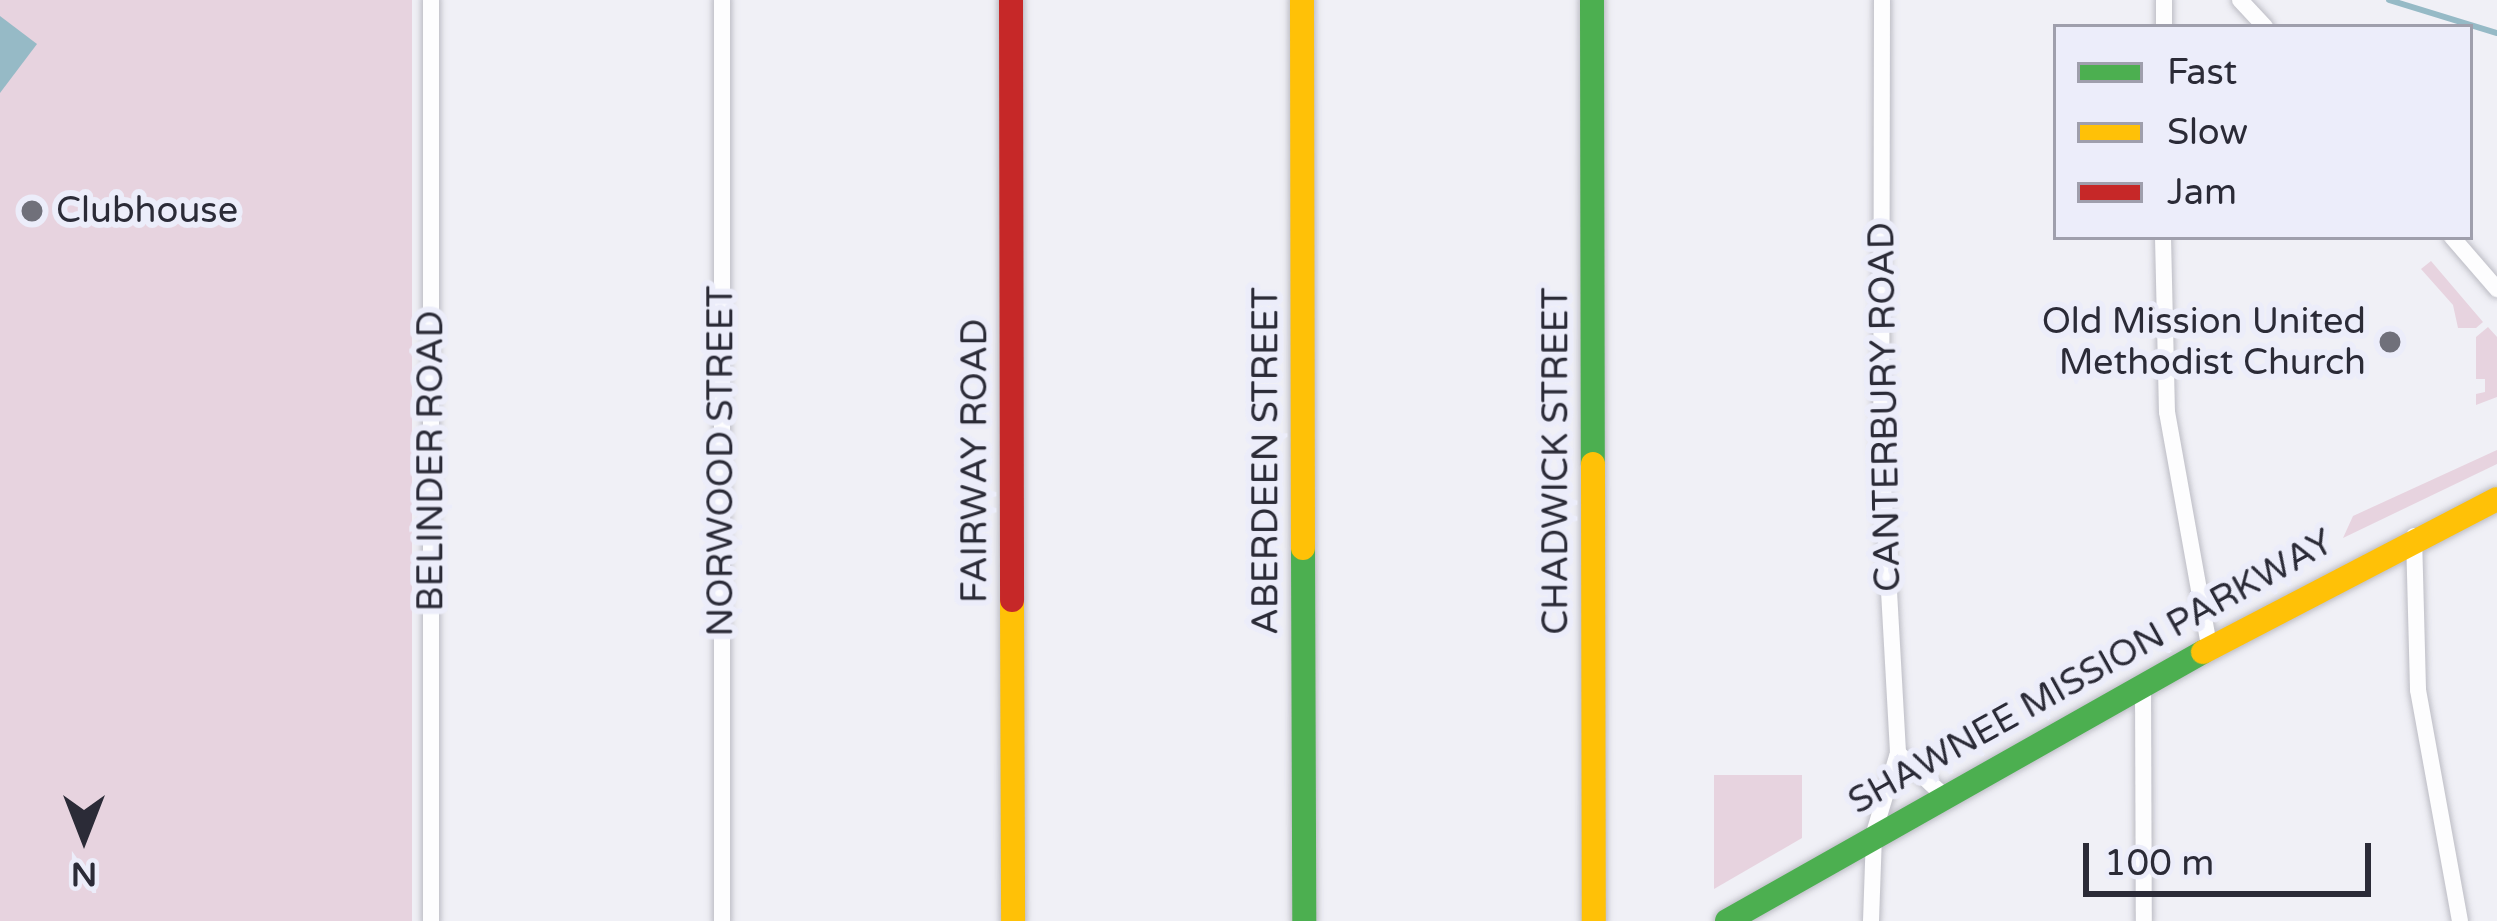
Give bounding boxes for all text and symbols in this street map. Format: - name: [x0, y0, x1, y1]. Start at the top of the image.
- legend: [2053, 24, 2473, 240]
- text: Fast: [2167, 51, 2237, 94]
- text: Slow: [2167, 111, 2248, 154]
- text: Jam: [2167, 171, 2237, 214]
- place label: Clubhouse: [56, 189, 238, 233]
- marker: Clubhouse: [19, 198, 45, 224]
- street label: CANTERBURY ROAD: [1860, 222, 1910, 592]
- street label: NORWOOD STREET: [699, 285, 743, 637]
- street label: ABERDEEN STREET: [1244, 287, 1288, 635]
- street label: CHADWICK STREET: [1534, 287, 1578, 635]
- place label: Old Mission United Methodist Church: [2042, 299, 2366, 384]
- street label: BELINDER ROAD: [409, 310, 453, 612]
- street label: FAIRWAY ROAD: [953, 319, 997, 603]
- marker: Old Mission United Methodist Church: [2377, 329, 2403, 355]
- street label: SHAWNEE MISSION PARKWAY: [1841, 520, 2341, 824]
- north arrow: [24, 777, 144, 897]
- scale bar: [2089, 819, 2377, 893]
- text: 100 m: [2104, 842, 2214, 885]
- text: N: [71, 854, 97, 893]

